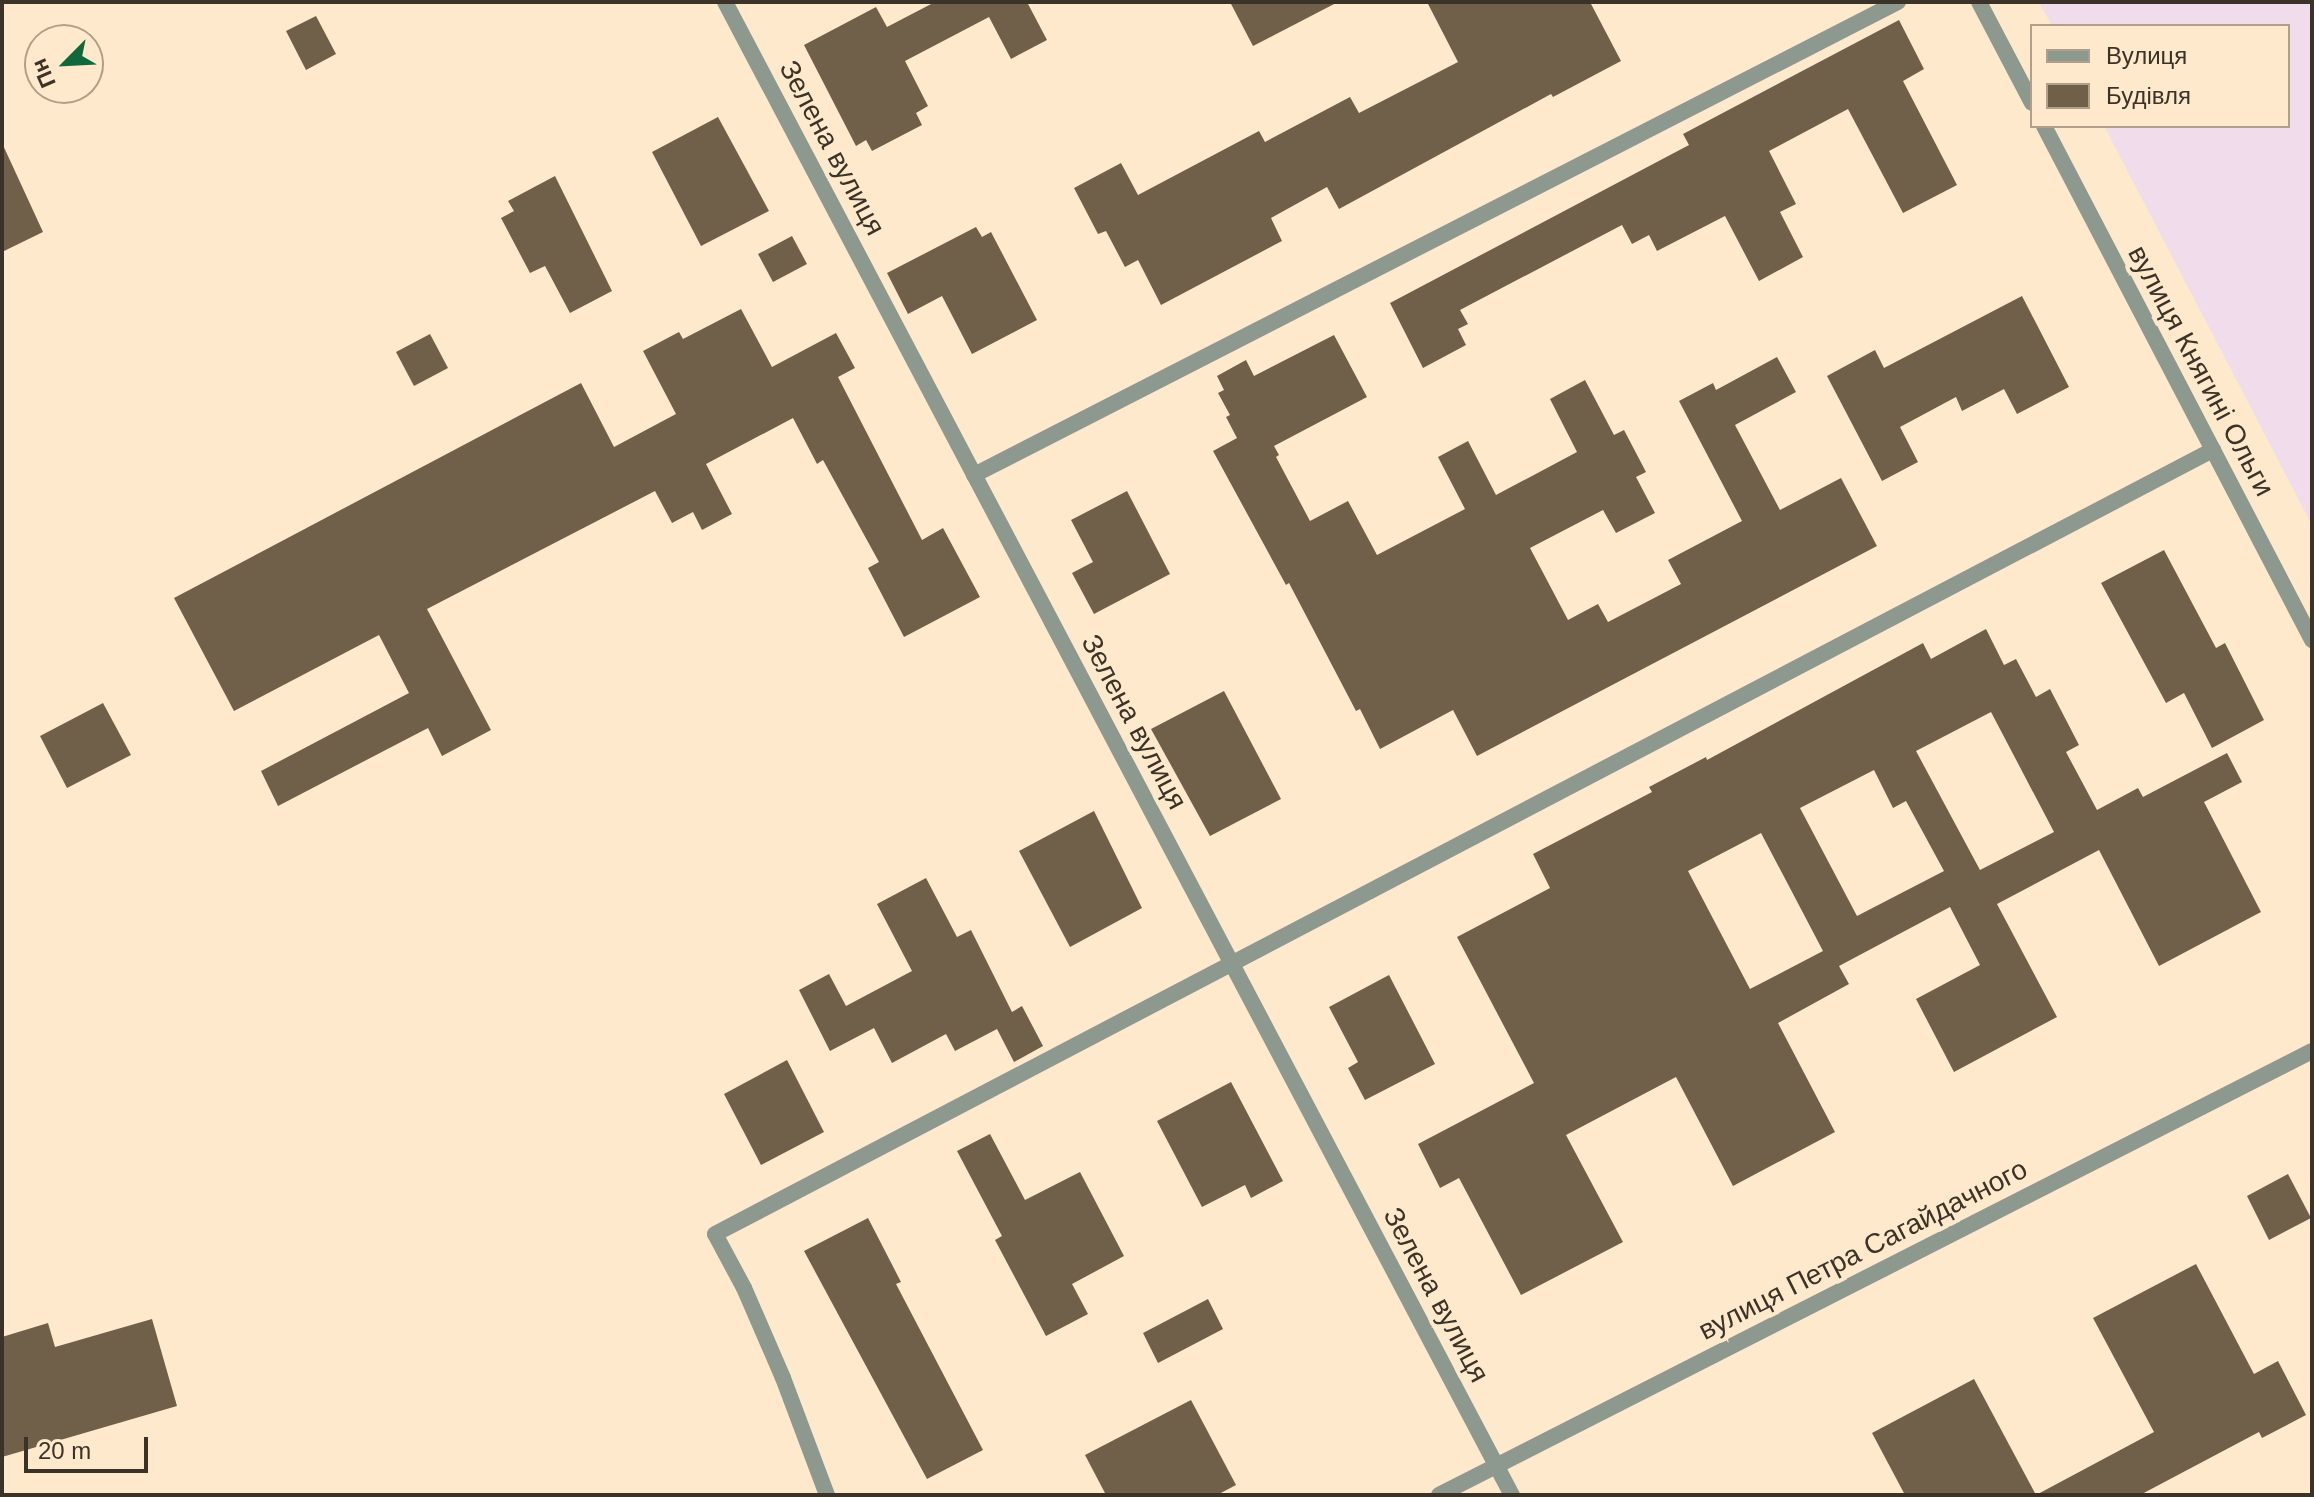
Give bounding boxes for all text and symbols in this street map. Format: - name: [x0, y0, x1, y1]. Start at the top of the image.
- north arrow: [24, 24, 104, 104]
- legend: [2030, 24, 2290, 128]
- text: Вулиця: [2106, 42, 2187, 69]
- text: Пн: [26, 55, 61, 92]
- street label: Зелена вулиця: [772, 55, 892, 241]
- text: Будівля: [2106, 82, 2191, 109]
- street label: вулиця Княгині Ольги: [2121, 240, 2281, 502]
- street label: Зелена вулиця: [1074, 629, 1194, 815]
- street label: вулиця Петра Сагайдачного: [1693, 1152, 2033, 1348]
- street label: Зелена вулиця: [1376, 1202, 1496, 1388]
- scale bar: [28, 1421, 152, 1471]
- text: 20 m: [38, 1437, 91, 1464]

